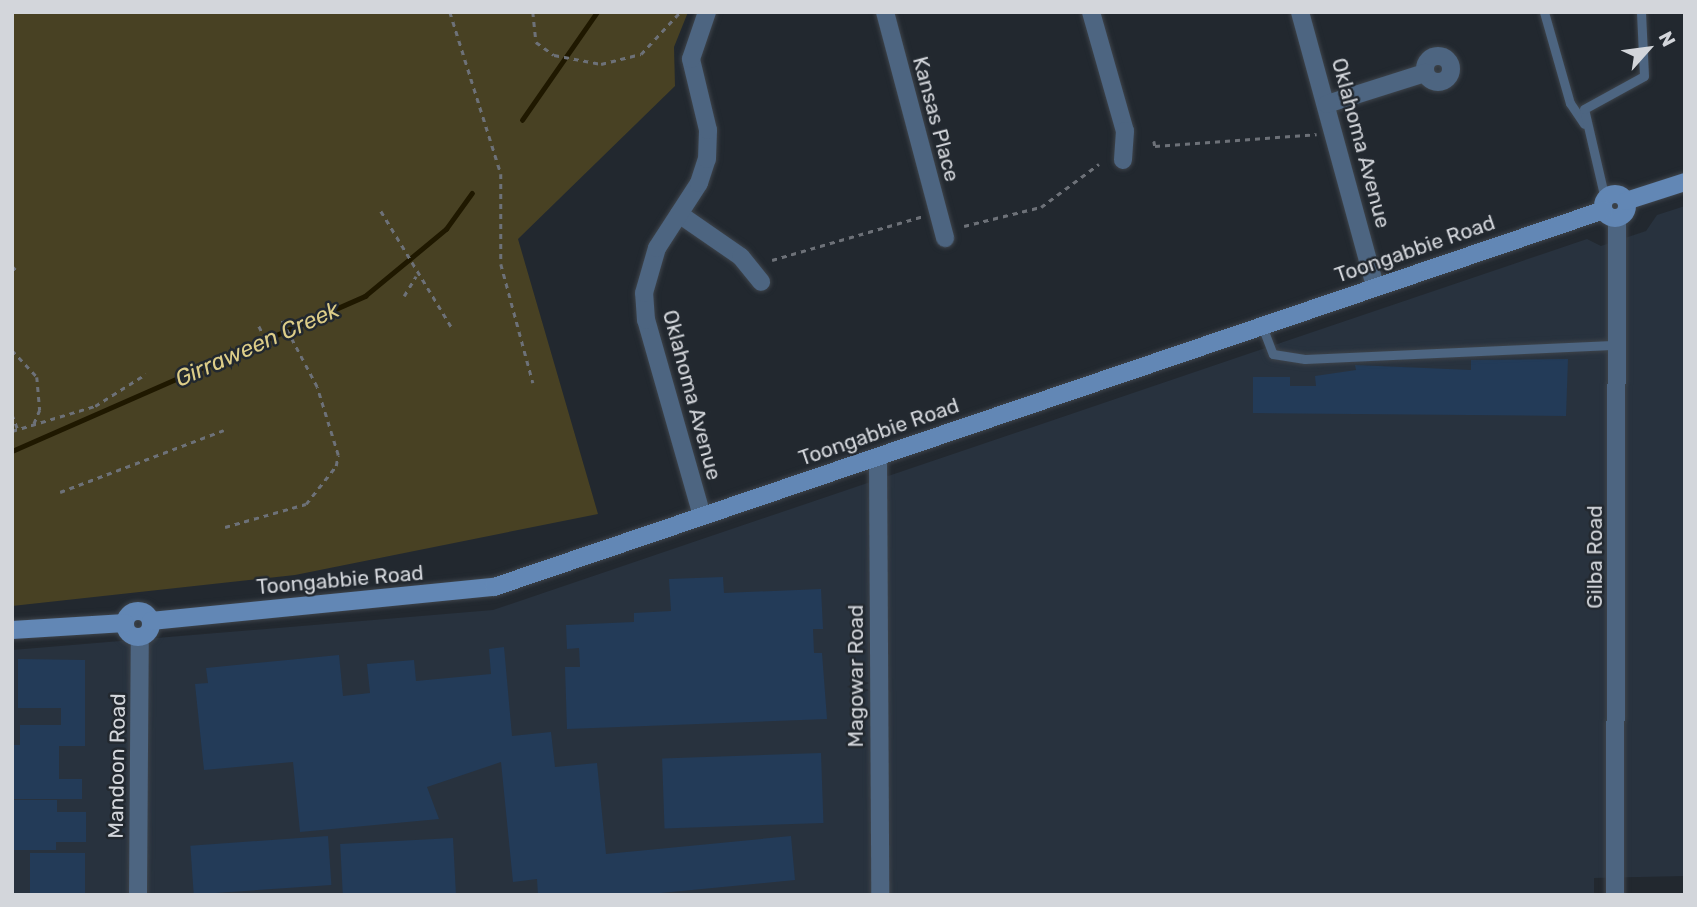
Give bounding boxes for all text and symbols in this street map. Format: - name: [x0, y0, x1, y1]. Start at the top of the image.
- north arrow: [1613, 14, 1683, 84]
- text: N: [1654, 27, 1680, 50]
- street label: Kansas Place: [907, 54, 965, 184]
- street label: Oklahoma Avenue: [1326, 55, 1396, 231]
- street label: Toongabbie Road: [1332, 210, 1498, 288]
- water label: Girraween Creek: [170, 295, 344, 393]
- street label: Oklahoma Avenue: [657, 307, 727, 483]
- street label: Toongabbie Road: [796, 393, 962, 471]
- street label: Gilba Road: [1582, 505, 1608, 609]
- street label: Toongabbie Road: [255, 560, 425, 600]
- street label: Magowar Road: [843, 604, 869, 748]
- street label: Mandoon Road: [103, 693, 131, 839]

